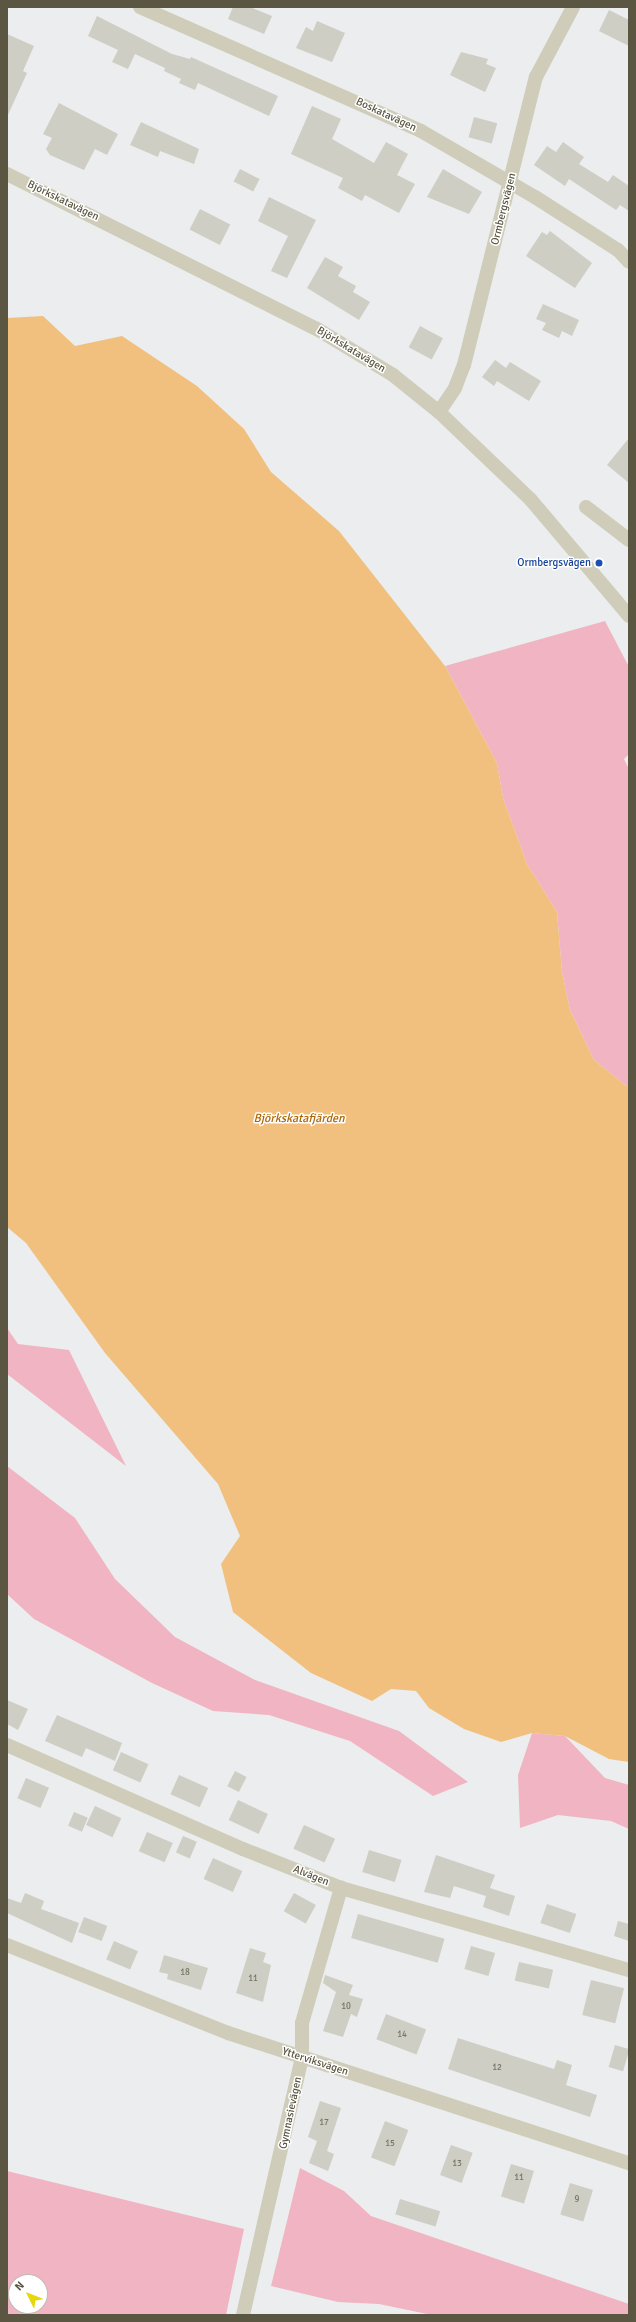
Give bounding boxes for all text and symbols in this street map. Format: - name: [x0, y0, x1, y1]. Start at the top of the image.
- street label: Boskatavägen: [354, 95, 418, 135]
- street label: Ormbergsvägen: [489, 172, 519, 246]
- street label: Björkskatavägen: [25, 178, 101, 224]
- street label: Björkskatavägen: [314, 324, 388, 376]
- place label: Ormbergsvägen: [517, 556, 591, 570]
- marker: Ormbergsvägen: [594, 558, 604, 568]
- water label: Björkskatafjärden: [253, 1112, 345, 1126]
- street label: Alvägen: [291, 1863, 331, 1889]
- house number: 18: [180, 1968, 190, 1978]
- house number: 11: [248, 1974, 258, 1984]
- house number: 10: [341, 2002, 351, 2012]
- house number: 14: [397, 2030, 407, 2040]
- street label: Ytterviksvägen: [280, 2045, 350, 2079]
- house number: 12: [492, 2063, 502, 2073]
- street label: Gymnasievägen: [277, 2076, 305, 2150]
- house number: 17: [319, 2118, 329, 2128]
- house number: 15: [385, 2139, 395, 2149]
- house number: 13: [452, 2159, 462, 2169]
- house number: 11: [514, 2173, 524, 2183]
- house number: 9: [575, 2195, 579, 2205]
- north arrow: [8, 2274, 48, 2314]
- text: N: [12, 2279, 27, 2293]

